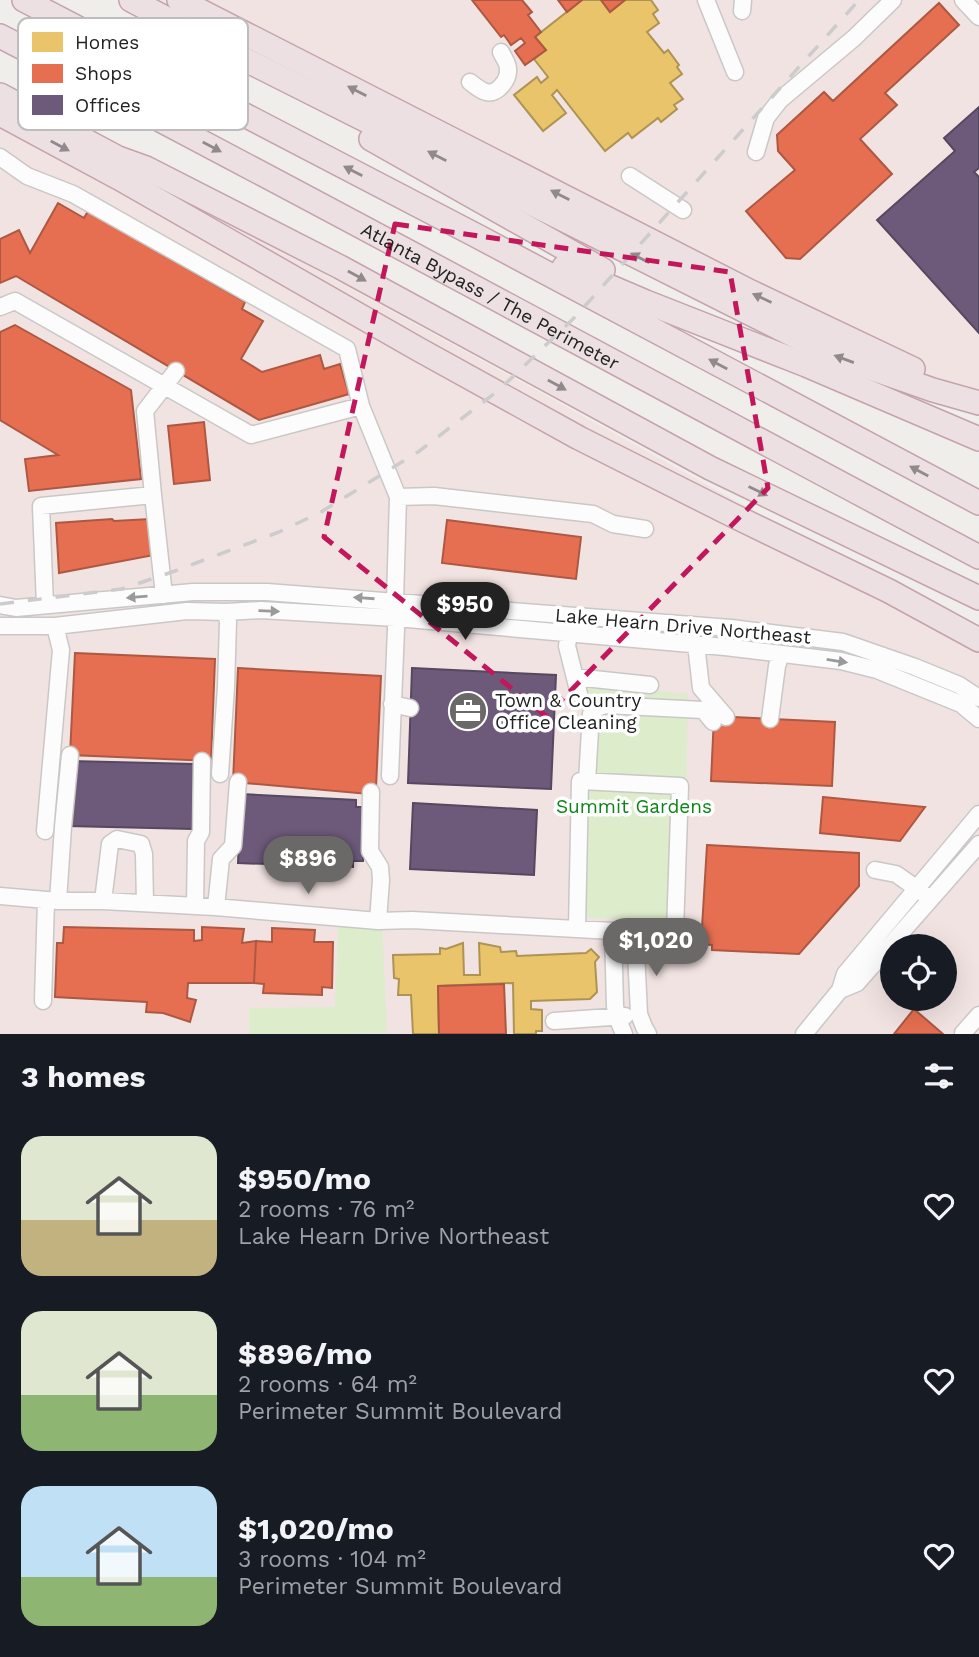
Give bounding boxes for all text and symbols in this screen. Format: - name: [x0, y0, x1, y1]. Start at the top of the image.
- legend: [18, 18, 248, 130]
- text: Homes: [75, 31, 139, 54]
- text: Shops: [75, 62, 132, 85]
- one-way arrow: [347, 85, 367, 97]
- text: Offices: [75, 94, 141, 117]
- one-way arrow: [50, 140, 70, 152]
- one-way arrow: [202, 141, 222, 153]
- one-way arrow: [427, 150, 447, 161]
- one-way arrow: [343, 166, 363, 177]
- one-way arrow: [550, 189, 570, 200]
- street label: Atlanta Bypass / The Perimeter: [357, 217, 624, 374]
- one-way arrow: [630, 252, 650, 264]
- one-way arrow: [347, 270, 367, 282]
- one-way arrow: [752, 292, 773, 303]
- one-way arrow: [834, 353, 855, 364]
- one-way arrow: [708, 358, 728, 370]
- one-way arrow: [547, 379, 567, 391]
- one-way arrow: [909, 465, 929, 477]
- one-way arrow: [748, 486, 768, 497]
- pin: $950: [424, 582, 506, 642]
- text: $950: [437, 591, 494, 618]
- one-way arrow: [126, 592, 148, 603]
- one-way arrow: [353, 592, 375, 603]
- street label: Lake Hearn Drive Northeast: [554, 603, 812, 649]
- one-way arrow: [258, 605, 280, 617]
- one-way arrow: [826, 656, 848, 667]
- place label: Town & Country Office Cleaning: [495, 689, 641, 734]
- office icon: Town & Country Office Cleaning: [447, 690, 489, 732]
- park label: Summit Gardens: [556, 795, 712, 818]
- pin: $896: [267, 836, 349, 896]
- text: $896: [279, 845, 337, 872]
- pin: $1,020: [599, 918, 713, 978]
- text: $1,020: [619, 927, 693, 954]
- map controls: [880, 934, 957, 1011]
- button: locate: [880, 934, 957, 1011]
- icon: filters: [920, 1057, 958, 1095]
- text: 3 homes: [21, 1059, 146, 1094]
- text: $950/mo: [238, 1161, 371, 1196]
- icon: home: [77, 1164, 161, 1248]
- icon: heart: [920, 1187, 958, 1225]
- text: 2 rooms · 76 m²: [238, 1196, 414, 1223]
- text: Lake Hearn Drive Northeast: [238, 1223, 549, 1250]
- text: $896/mo: [238, 1336, 372, 1371]
- icon: home: [77, 1339, 161, 1423]
- icon: heart: [920, 1362, 958, 1400]
- text: 2 rooms · 64 m²: [238, 1371, 417, 1398]
- text: Perimeter Summit Boulevard: [238, 1398, 562, 1425]
- text: $1,020/mo: [238, 1511, 394, 1546]
- icon: home: [77, 1514, 161, 1598]
- icon: heart: [920, 1537, 958, 1575]
- text: 3 rooms · 104 m²: [238, 1546, 426, 1573]
- text: Perimeter Summit Boulevard: [238, 1573, 562, 1600]

